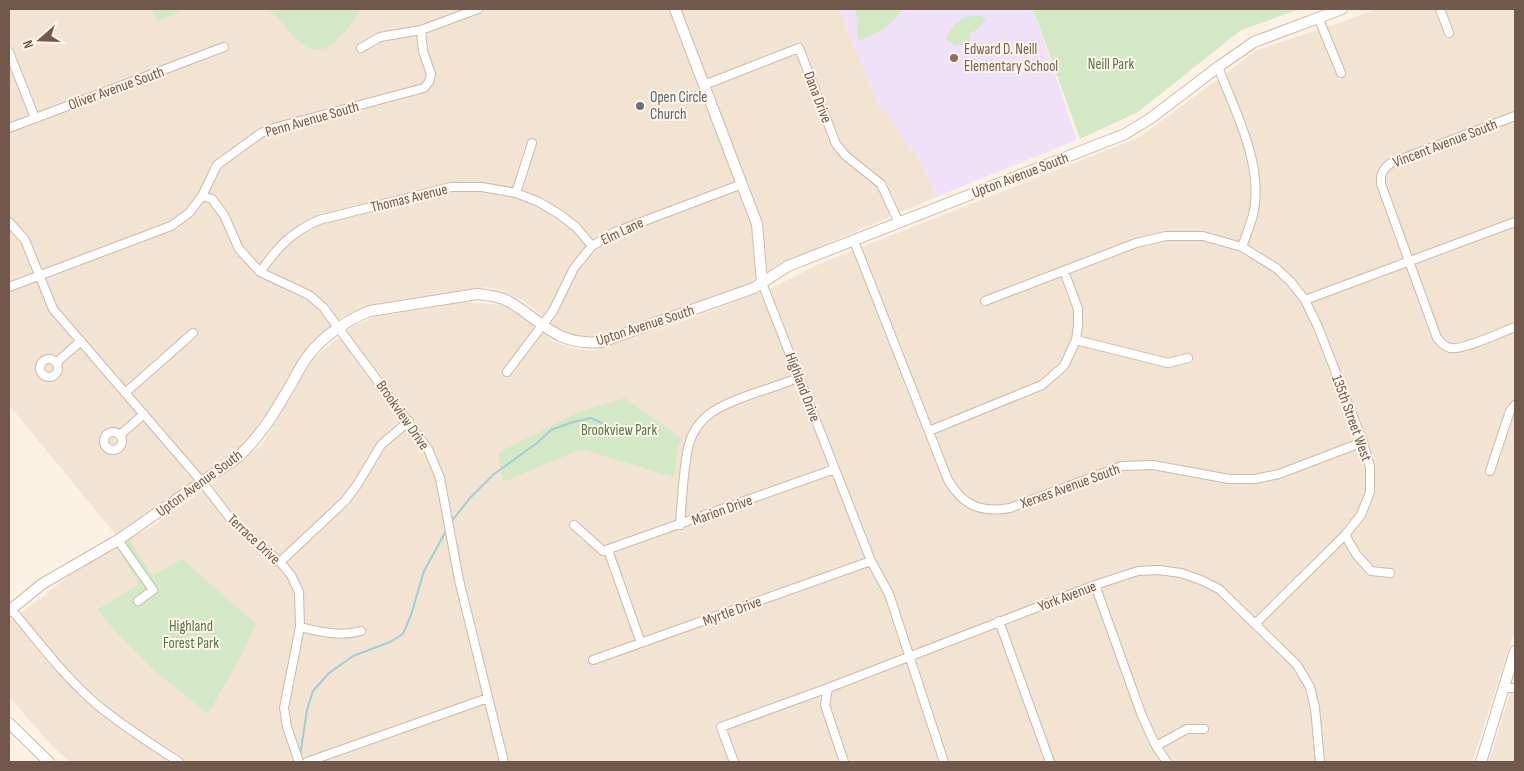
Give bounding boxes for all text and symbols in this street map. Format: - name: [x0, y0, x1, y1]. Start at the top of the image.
- north arrow: [15, 15, 65, 65]
- text: N: [19, 38, 38, 51]
- place label: Edward D. Neill Elementary School: [964, 40, 1058, 76]
- marker: Edward D. Neill Elementary School: [948, 52, 960, 64]
- park label: Neill Park: [1088, 55, 1134, 74]
- street label: Oliver Avenue South: [66, 62, 167, 115]
- street label: Dana Drive: [799, 69, 836, 126]
- place label: Open Circle Church: [650, 88, 707, 124]
- street label: Penn Avenue South: [263, 97, 361, 142]
- marker: Open Circle Church: [634, 100, 646, 112]
- street label: Vincent Avenue South: [1390, 115, 1500, 172]
- street label: Upton Avenue South: [969, 148, 1071, 203]
- street label: Thomas Avenue: [369, 180, 449, 217]
- street label: Elm Lane: [598, 213, 647, 250]
- street label: Upton Avenue South: [594, 301, 697, 350]
- street label: Highland Drive: [781, 350, 824, 424]
- street label: 135th Street West: [1327, 372, 1376, 464]
- street label: Brookview Drive: [372, 377, 433, 454]
- park label: Brookview Park: [581, 421, 657, 440]
- street label: Upton Avenue South: [152, 446, 246, 521]
- street label: Xerxes Avenue South: [1017, 460, 1123, 514]
- street label: Marion Drive: [689, 491, 755, 530]
- street label: Terrace Drive: [223, 510, 284, 569]
- street label: York Avenue: [1035, 577, 1099, 616]
- street label: Myrtle Drive: [700, 592, 764, 631]
- park label: Highland Forest Park: [163, 617, 219, 653]

